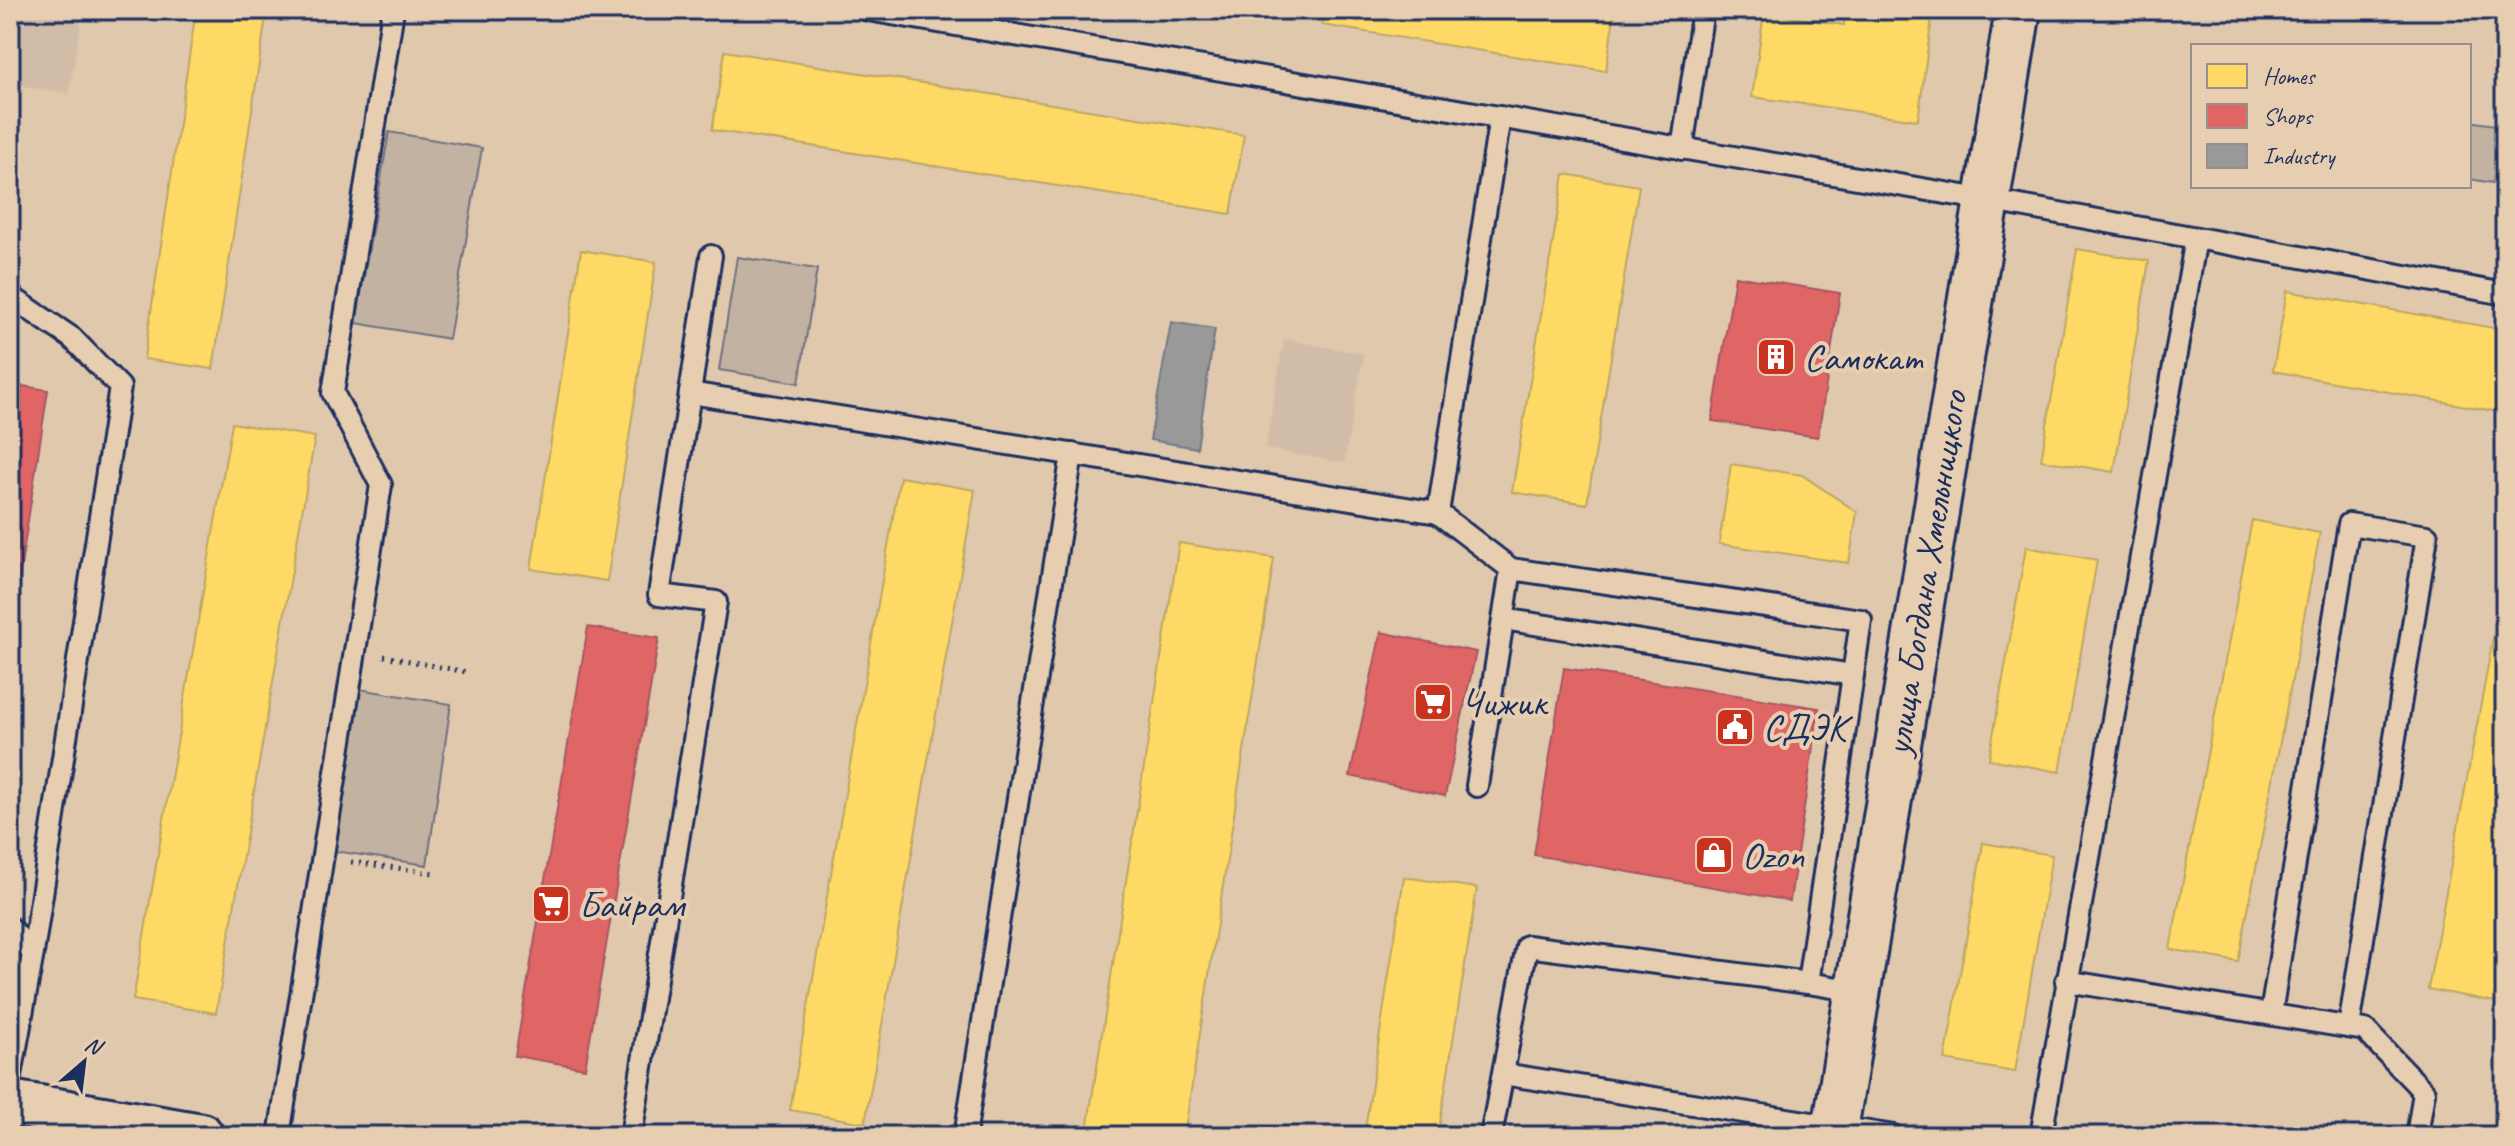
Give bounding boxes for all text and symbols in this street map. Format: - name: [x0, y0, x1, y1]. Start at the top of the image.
- legend: [2191, 44, 2471, 188]
- text: Homes: [2263, 61, 2316, 91]
- text: Shops: [2263, 101, 2314, 131]
- text: Industry: [2263, 141, 2336, 171]
- place label: Самокат: [1804, 334, 1925, 381]
- building icon: Самокат: [1755, 336, 1797, 378]
- street label: улица Богдана Хмельницкого: [1873, 385, 1978, 760]
- place label: Чижик: [1461, 679, 1549, 726]
- supermarket icon: Чижик: [1412, 681, 1454, 723]
- place label: СДЭК: [1763, 704, 1853, 751]
- public building icon: СДЭК: [1714, 706, 1756, 748]
- place label: Ozon: [1742, 832, 1805, 879]
- shop icon: Ozon: [1693, 834, 1735, 876]
- place label: Байрам: [579, 881, 687, 928]
- supermarket icon: Байрам: [530, 883, 572, 925]
- north arrow: [44, 1022, 124, 1102]
- text: N: [80, 1030, 108, 1062]

